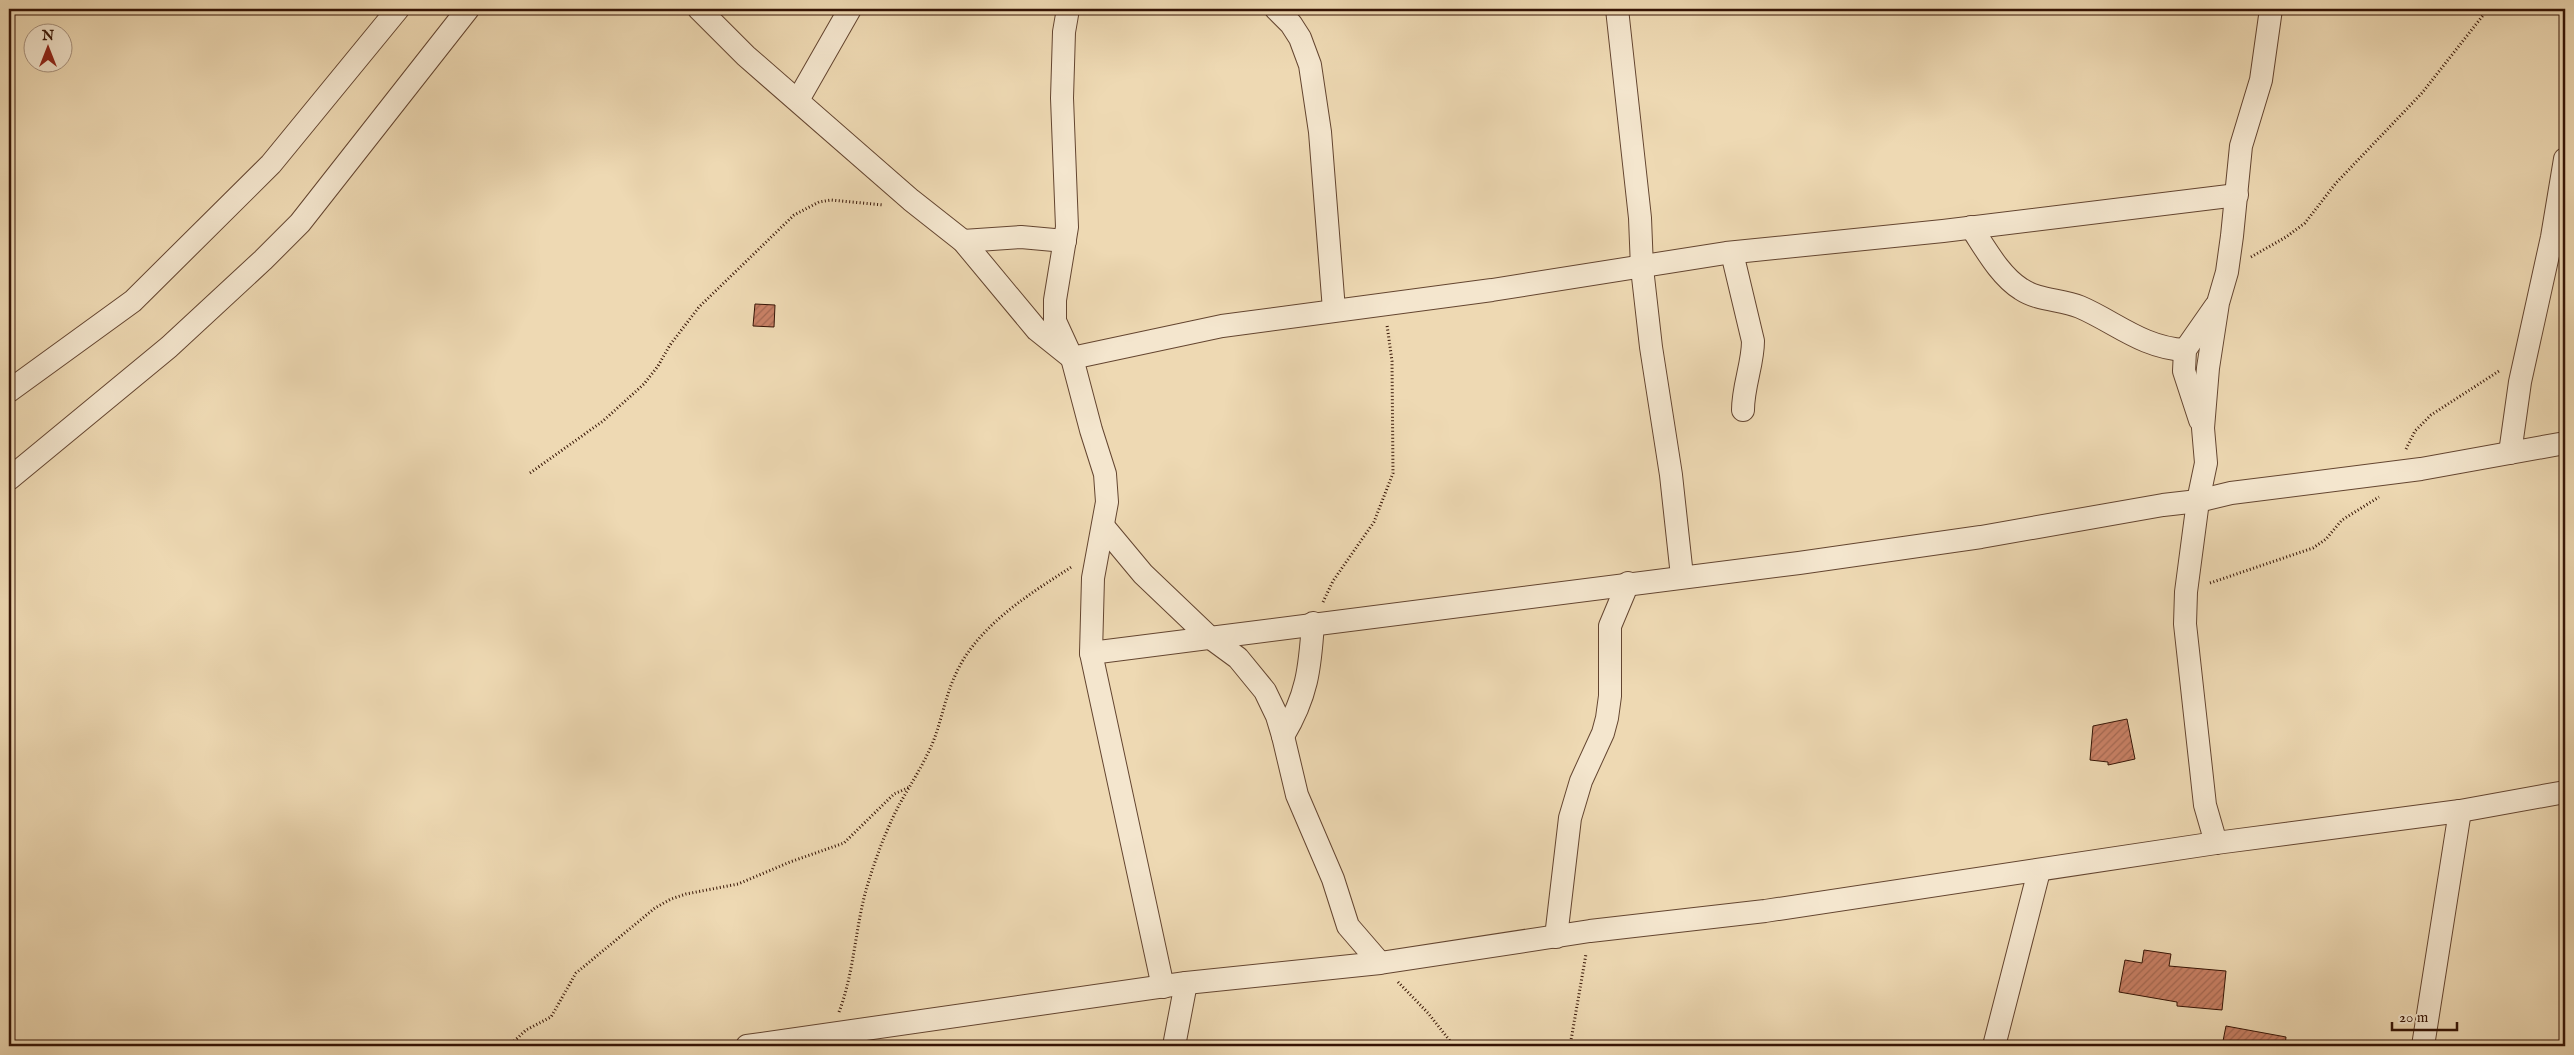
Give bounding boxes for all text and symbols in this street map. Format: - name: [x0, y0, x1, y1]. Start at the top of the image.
- north arrow: [22, 22, 72, 72]
- text: N: [41, 27, 54, 45]
- scale bar: [2392, 1000, 2456, 1032]
- text: 20 m: [2399, 1008, 2429, 1027]

